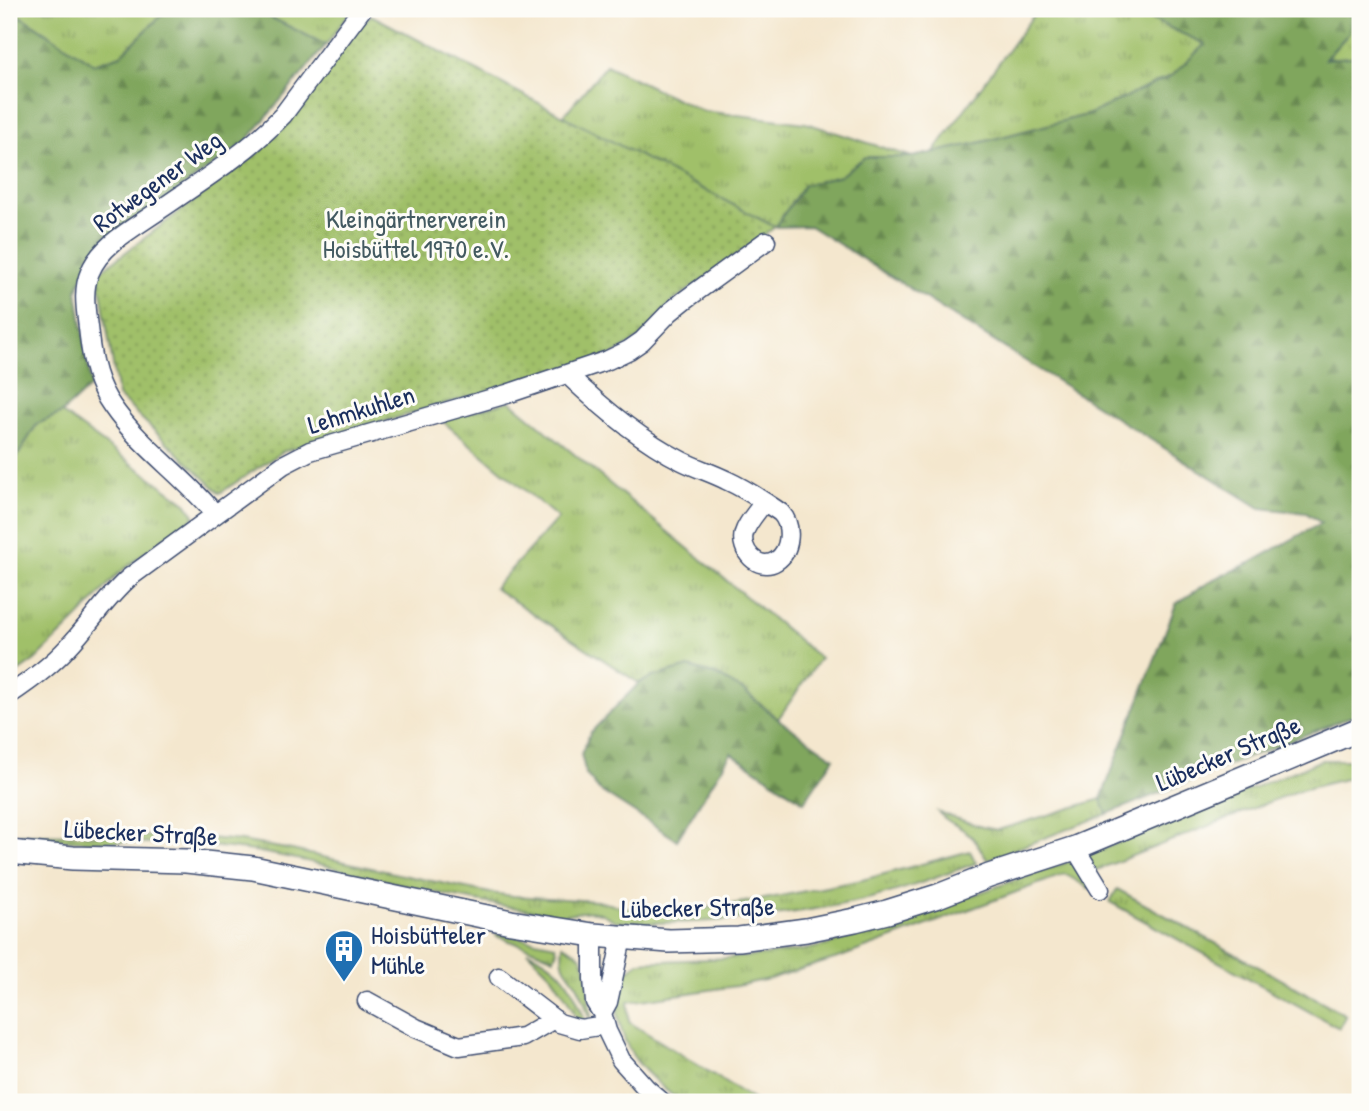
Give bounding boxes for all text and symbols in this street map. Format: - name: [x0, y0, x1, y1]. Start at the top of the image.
- street label: Rotwegener Weg: [85, 122, 229, 240]
- park label: Kleingärtnerverein Hoisbüttel 1970 e.V.: [323, 201, 509, 266]
- street label: Lehmkuhlen: [303, 376, 419, 442]
- street label: Lübecker Straße: [1150, 707, 1306, 799]
- street label: Lübecker Straße: [63, 811, 219, 853]
- street label: Lübecker Straße: [621, 888, 775, 926]
- place label: Hoisbütteler Mühle: [371, 917, 486, 982]
- building icon: Hoisbütteler Mühle: [323, 928, 365, 983]

